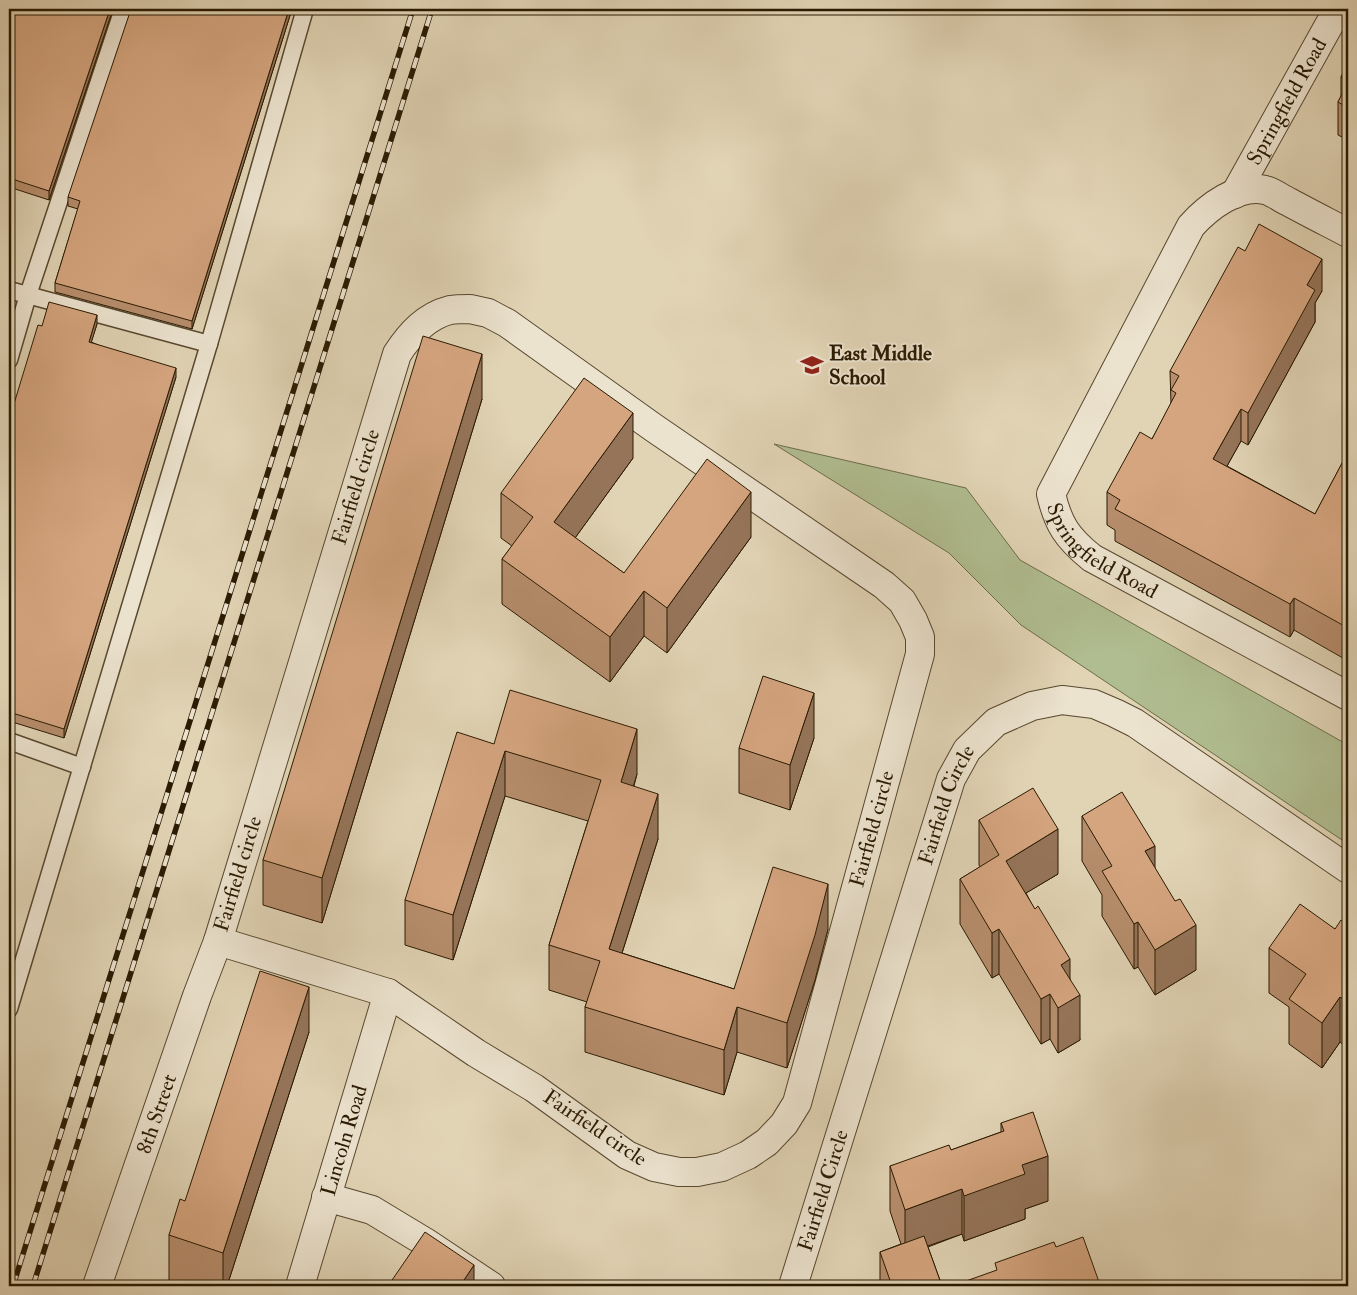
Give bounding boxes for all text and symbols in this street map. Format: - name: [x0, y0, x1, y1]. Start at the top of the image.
- street label: Springfield Road: [1240, 33, 1333, 170]
- place label: East Middle School: [829, 340, 932, 391]
- school or university icon: East Middle School: [799, 352, 825, 378]
- street label: Fairfield circle: [326, 426, 386, 548]
- street label: Springfield Road: [1041, 499, 1163, 605]
- street label: Fairfield Circle: [912, 740, 981, 868]
- street label: Fairfield circle: [844, 768, 901, 890]
- street label: Fairfield circle: [208, 813, 268, 935]
- street label: 8th Street: [130, 1070, 183, 1157]
- street label: Lincoln Road: [314, 1081, 373, 1199]
- street label: Fairfield circle: [538, 1083, 652, 1173]
- street label: Fairfield Circle: [791, 1126, 854, 1255]

